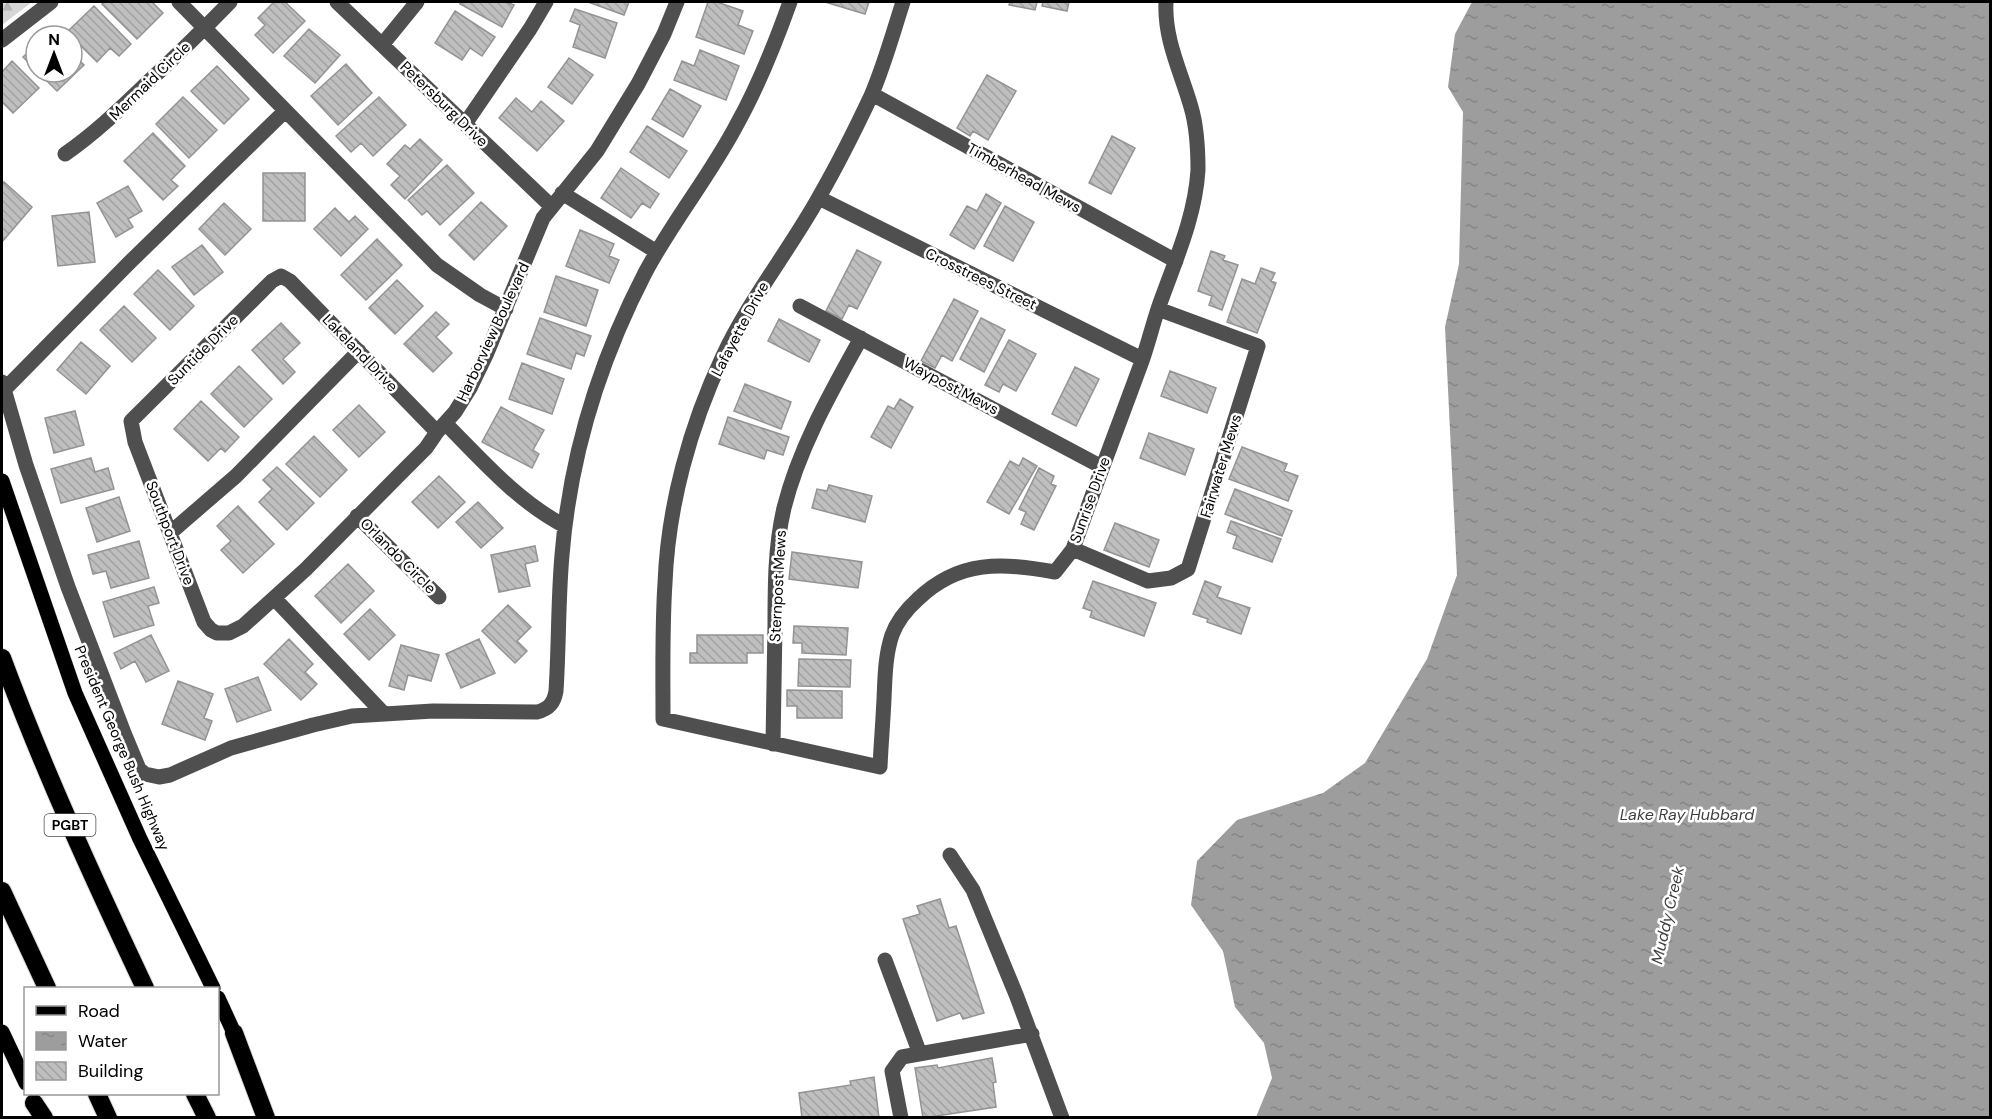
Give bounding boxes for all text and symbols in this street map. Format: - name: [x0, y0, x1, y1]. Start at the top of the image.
- north arrow: [24, 24, 84, 84]
- text: N: [48, 29, 60, 50]
- street label: Mermaid Circle: [105, 37, 195, 125]
- street label: Petersburg Drive: [396, 57, 492, 151]
- street label: Timberhead Mews: [963, 138, 1085, 218]
- street label: Crosstrees Street: [922, 243, 1040, 315]
- street label: Harborview Boulevard: [452, 259, 534, 405]
- street label: Lafayette Drive: [707, 278, 773, 380]
- street label: Suntide Drive: [163, 310, 243, 390]
- street label: Lakeland Drive: [318, 310, 402, 396]
- street label: Waypost Mews: [900, 352, 1002, 420]
- street label: Fairwater Mews: [1196, 412, 1246, 520]
- street label: Sunrise Drive: [1065, 454, 1115, 546]
- street label: Southport Drive: [141, 478, 199, 588]
- street label: Orlando Circle: [356, 514, 440, 598]
- street label: Sternpost Mews: [765, 529, 791, 643]
- street label: President George Bush Highway: [70, 642, 175, 854]
- water label: Lake Ray Hubbard: [1620, 804, 1755, 825]
- road number: PGBT: [44, 814, 96, 836]
- water label: Muddy Creek: [1646, 863, 1689, 966]
- legend: [24, 987, 219, 1095]
- text: Road: [78, 999, 120, 1023]
- text: Water: [78, 1029, 128, 1053]
- text: Building: [78, 1059, 143, 1083]

